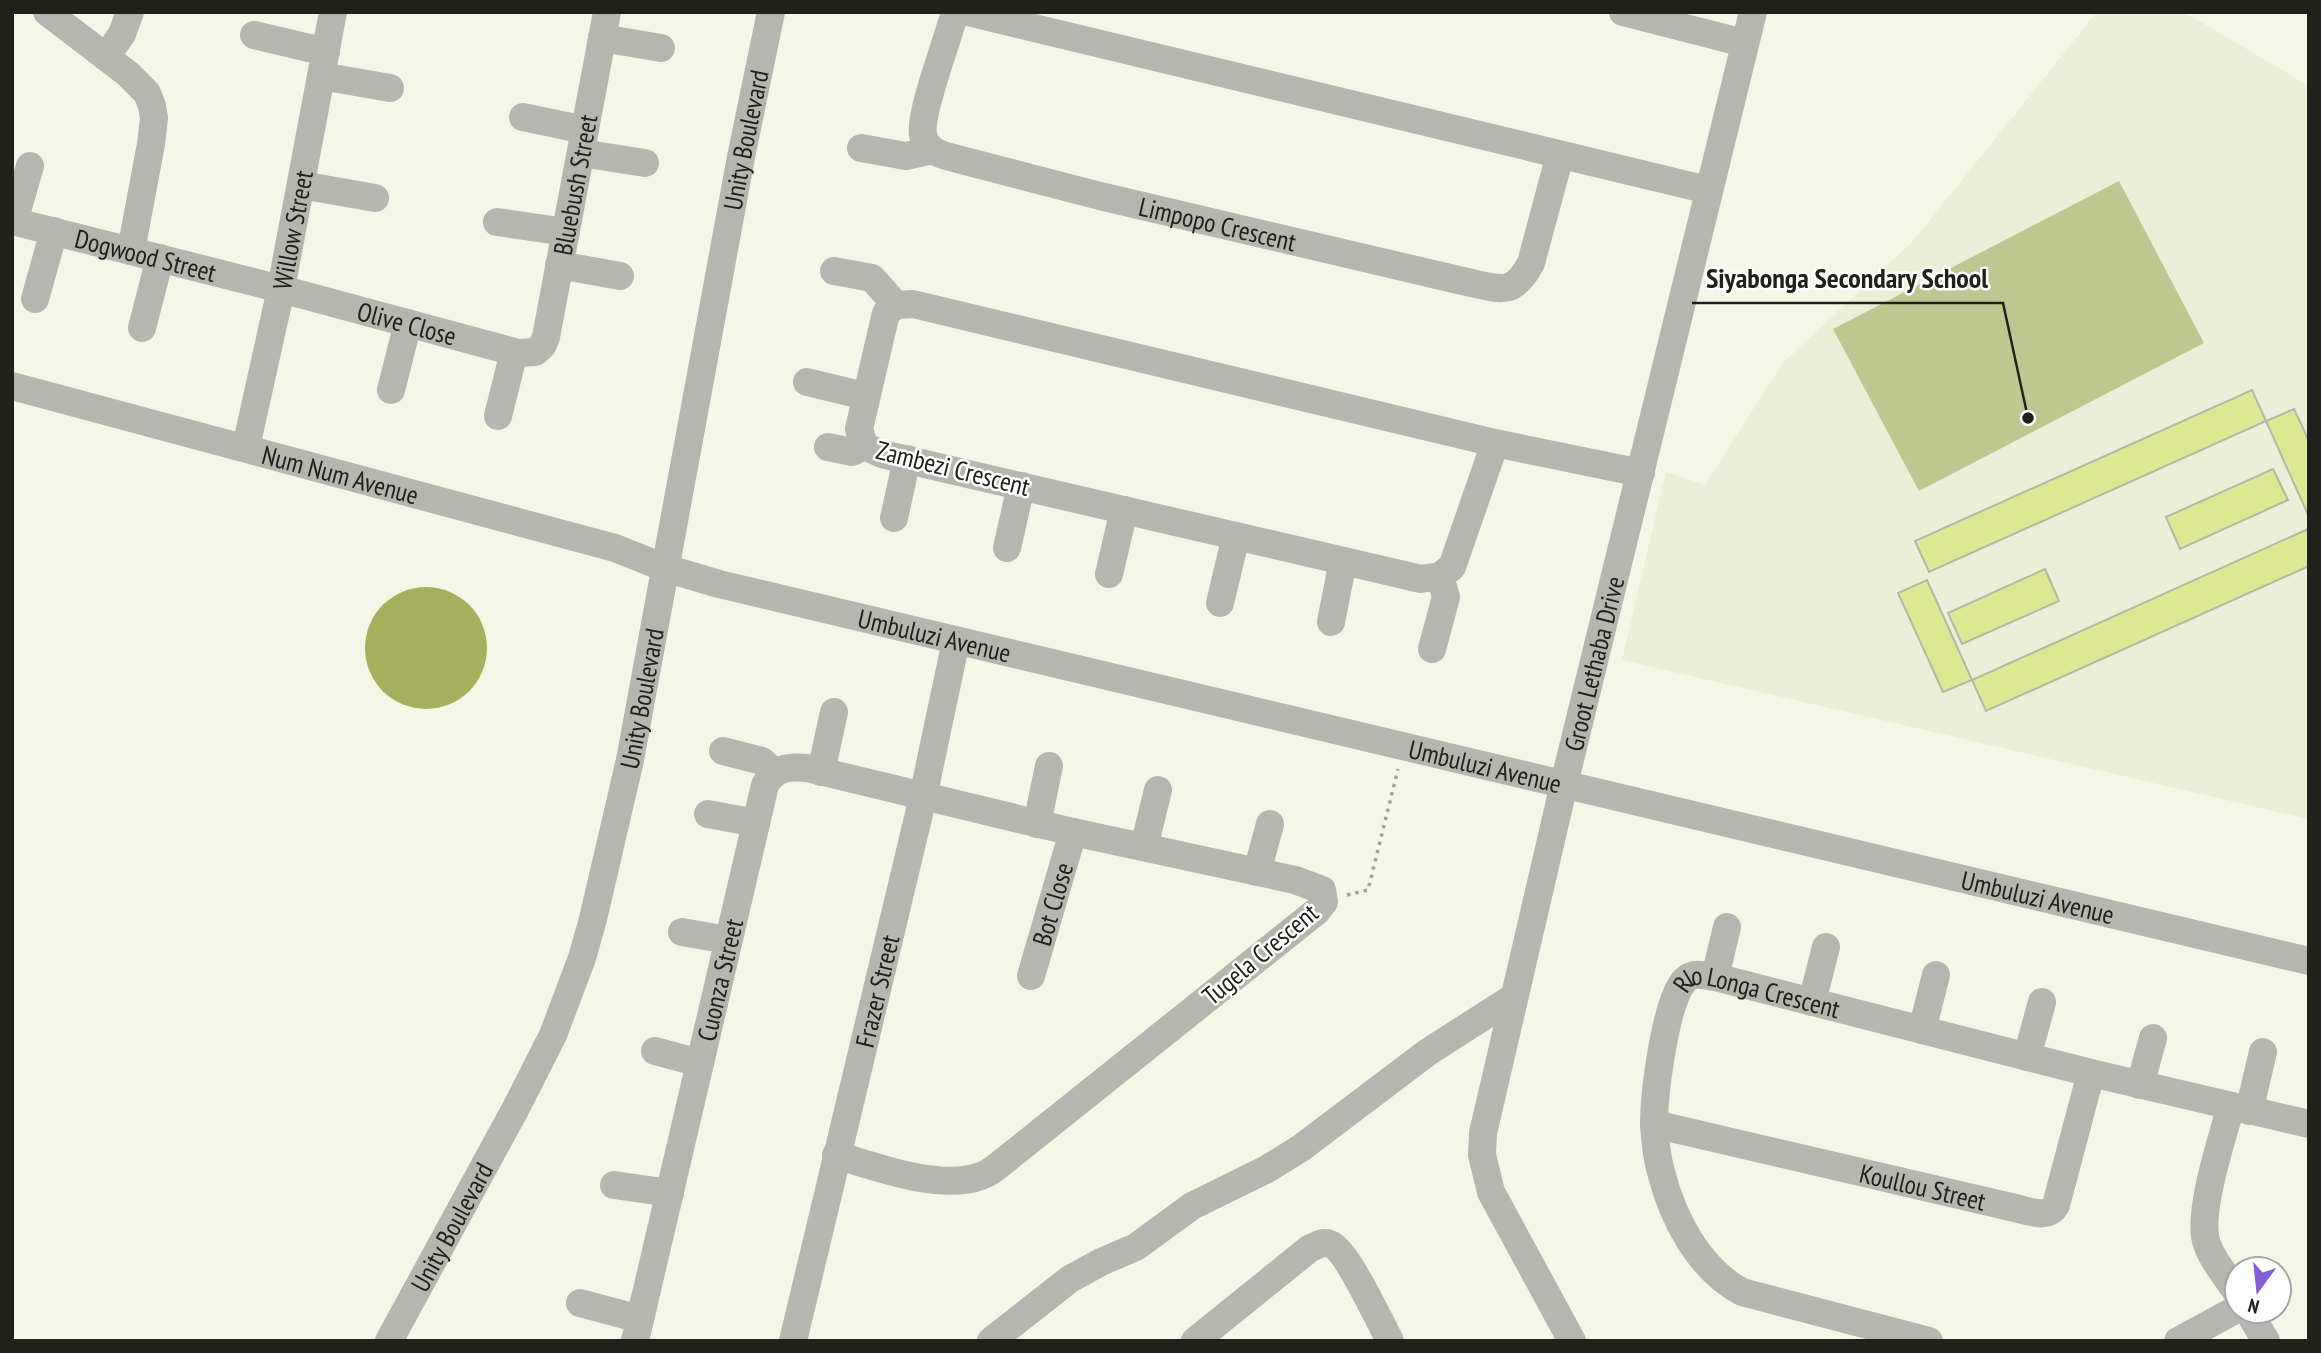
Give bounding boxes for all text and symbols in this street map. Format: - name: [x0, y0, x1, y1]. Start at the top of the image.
- street label: Unity Boulevard: [715, 67, 775, 213]
- street label: Bluebush Street: [545, 112, 604, 258]
- street label: Willow Street: [265, 168, 319, 292]
- street label: Limpopo Crescent: [1136, 189, 1299, 258]
- street label: Dogwood Street: [72, 221, 220, 289]
- callout: Siyabonga Secondary School: [1692, 254, 2003, 303]
- text: Siyabonga Secondary School: [1706, 259, 1988, 296]
- street label: Olive Close: [354, 294, 460, 352]
- street label: Zambezi Crescent: [873, 433, 1033, 503]
- street label: Num Num Avenue: [259, 437, 422, 511]
- street label: Groot Lethaba Drive: [1556, 573, 1631, 754]
- street label: Umbuluzi Avenue: [855, 601, 1014, 669]
- street label: Unity Boulevard: [612, 625, 670, 772]
- street label: Umbuluzi Avenue: [1405, 732, 1565, 800]
- street label: Bot Close: [1024, 859, 1080, 949]
- street label: Umbuluzi Avenue: [1958, 863, 2118, 931]
- street label: Tugela Crescent: [1195, 896, 1325, 1012]
- street label: Cuonza Street: [689, 915, 750, 1044]
- street label: Frazer Street: [847, 931, 906, 1050]
- street label: Rlo Longa Crescent: [1665, 958, 1844, 1025]
- street label: Koullou Street: [1857, 1156, 1989, 1217]
- street label: Unity Boulevard: [403, 1157, 500, 1297]
- north arrow: [2223, 1255, 2293, 1325]
- text: N: [2246, 1294, 2262, 1319]

